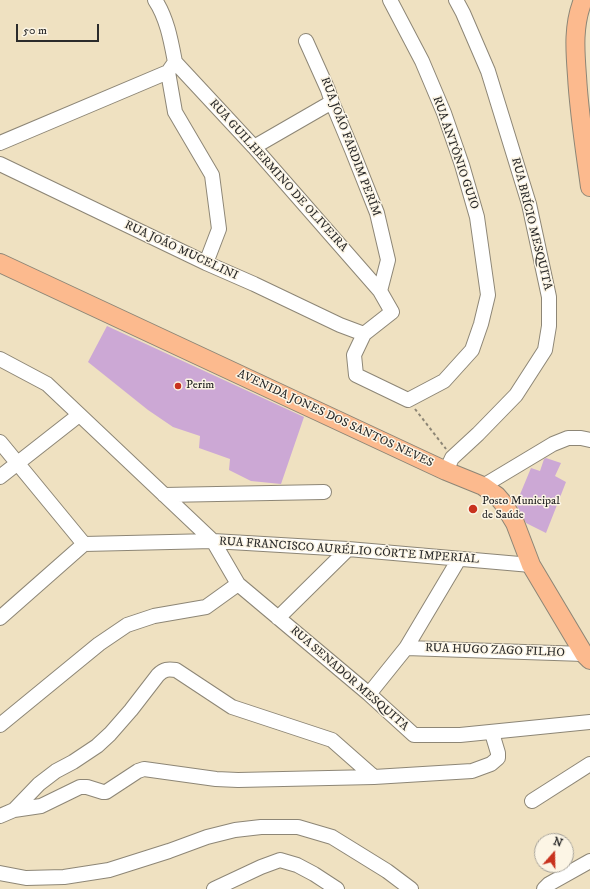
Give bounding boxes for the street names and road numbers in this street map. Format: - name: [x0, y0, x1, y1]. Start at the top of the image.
- street label: RUA JOÃO FARDIM PERÍM: [317, 75, 383, 219]
- street label: RUA ANTÔNIO GUIO: [429, 95, 481, 211]
- street label: RUA GUILHERMINO DE OLIVEIRA: [206, 97, 350, 255]
- street label: RUA BRÍCIO MESQUITA: [508, 156, 554, 292]
- street label: RUA JOÃO MUCELINI: [122, 218, 240, 284]
- street label: AVENIDA JONES DOS SANTOS NEVES: [235, 367, 435, 471]
- street label: RUA FRANCISCO AURÉLIO CÔRTE IMPERIAL: [218, 535, 480, 567]
- street label: RUA SENADOR MESQUITA: [287, 624, 411, 734]
- street label: RUA HUGO ZAGO FILHO: [425, 641, 565, 661]

